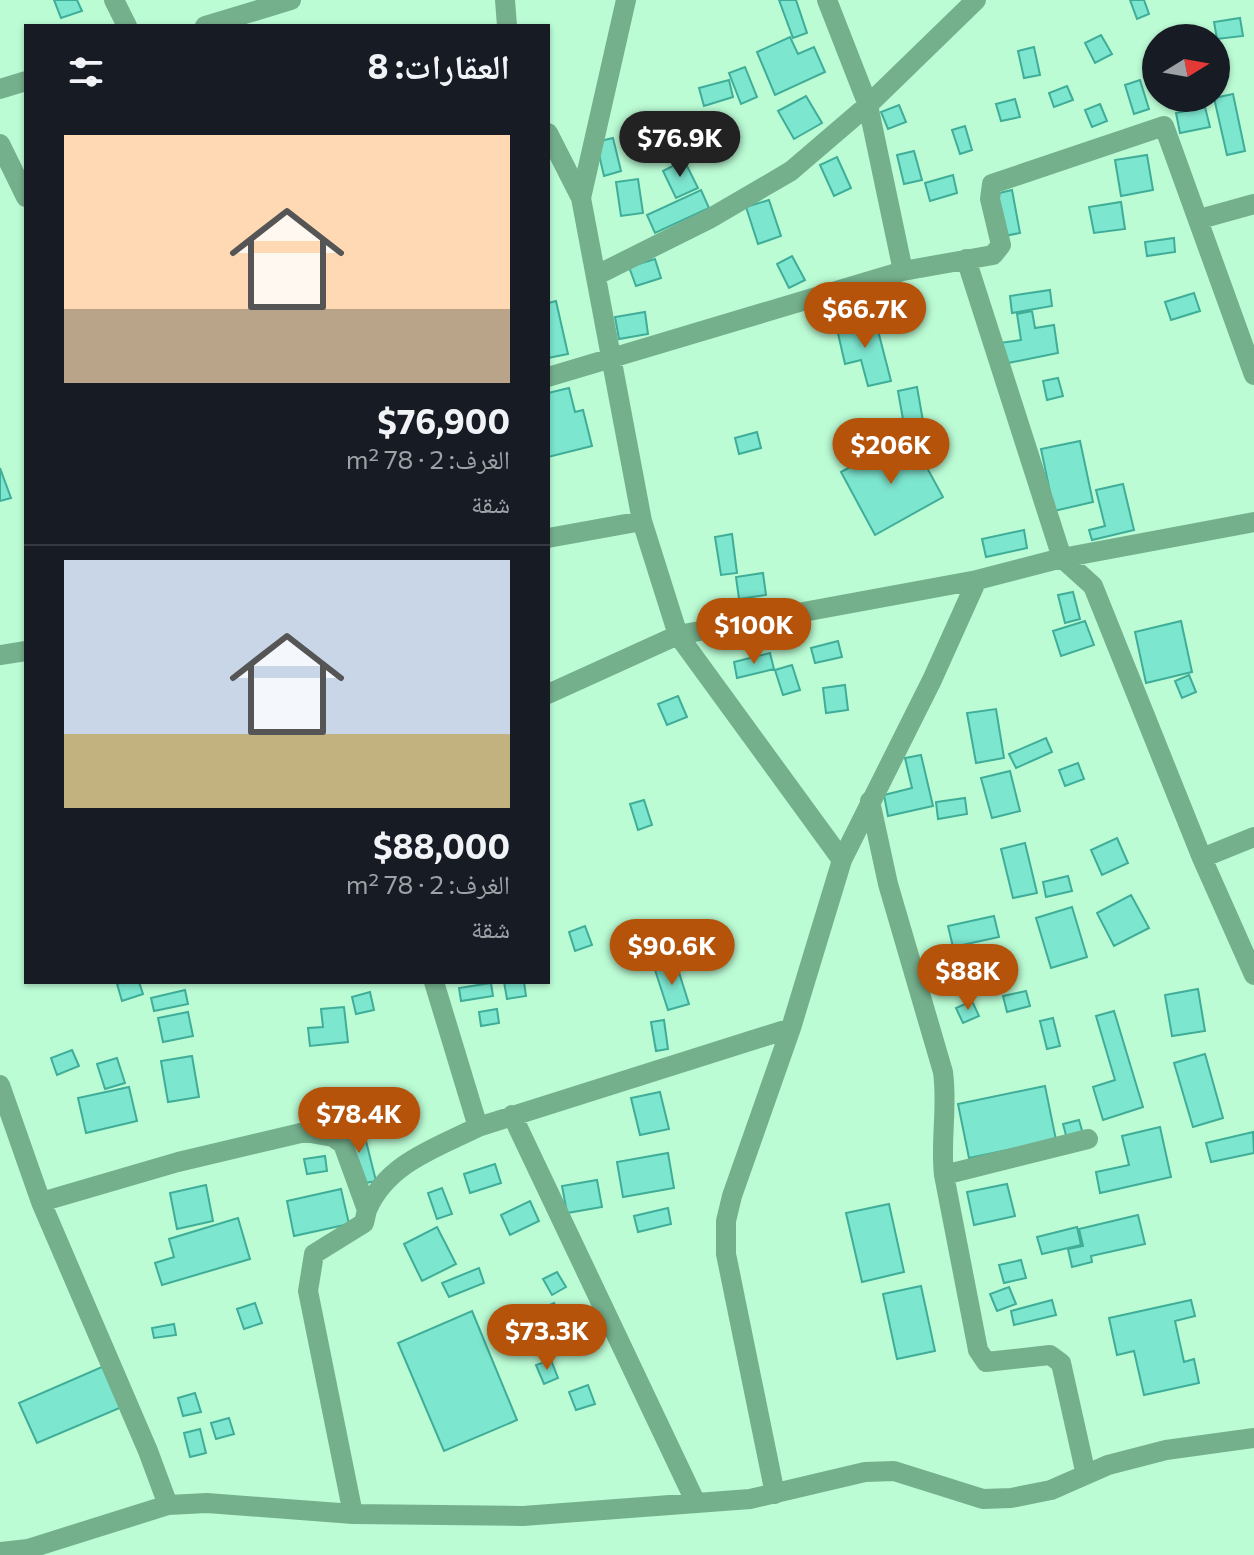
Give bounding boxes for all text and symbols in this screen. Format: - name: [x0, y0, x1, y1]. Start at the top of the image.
- north arrow: [1142, 24, 1230, 112]
- map controls: [1142, 24, 1230, 112]
- text: العقارات: 8: [368, 44, 510, 86]
- icon: filters: [64, 50, 108, 94]
- pin: $76.9K: [615, 111, 745, 179]
- text: $76.9K: [637, 121, 723, 152]
- icon: home: [215, 187, 359, 331]
- pin: $66.7K: [800, 282, 930, 350]
- text: $66.7K: [822, 292, 908, 323]
- text: $76,900: [377, 399, 510, 441]
- pin: $206K: [835, 418, 947, 486]
- text: $206K: [850, 428, 932, 459]
- text: الغرف: 2 · 78 m²: [346, 443, 510, 474]
- text: شقة: [471, 487, 510, 518]
- pin: $100K: [698, 598, 810, 666]
- text: $100K: [714, 608, 794, 639]
- icon: home: [215, 612, 359, 756]
- text: $88,000: [373, 824, 510, 866]
- text: الغرف: 2 · 78 m²: [346, 868, 510, 899]
- text: شقة: [471, 912, 510, 943]
- pin: $90.6K: [607, 919, 737, 987]
- text: $90.6K: [628, 929, 716, 960]
- pin: $88K: [921, 944, 1015, 1012]
- text: $88K: [935, 954, 1001, 985]
- pin: $78.4K: [294, 1087, 424, 1155]
- text: $78.4K: [316, 1097, 402, 1128]
- pin: $73.3K: [482, 1304, 612, 1372]
- text: $73.3K: [505, 1314, 589, 1345]

